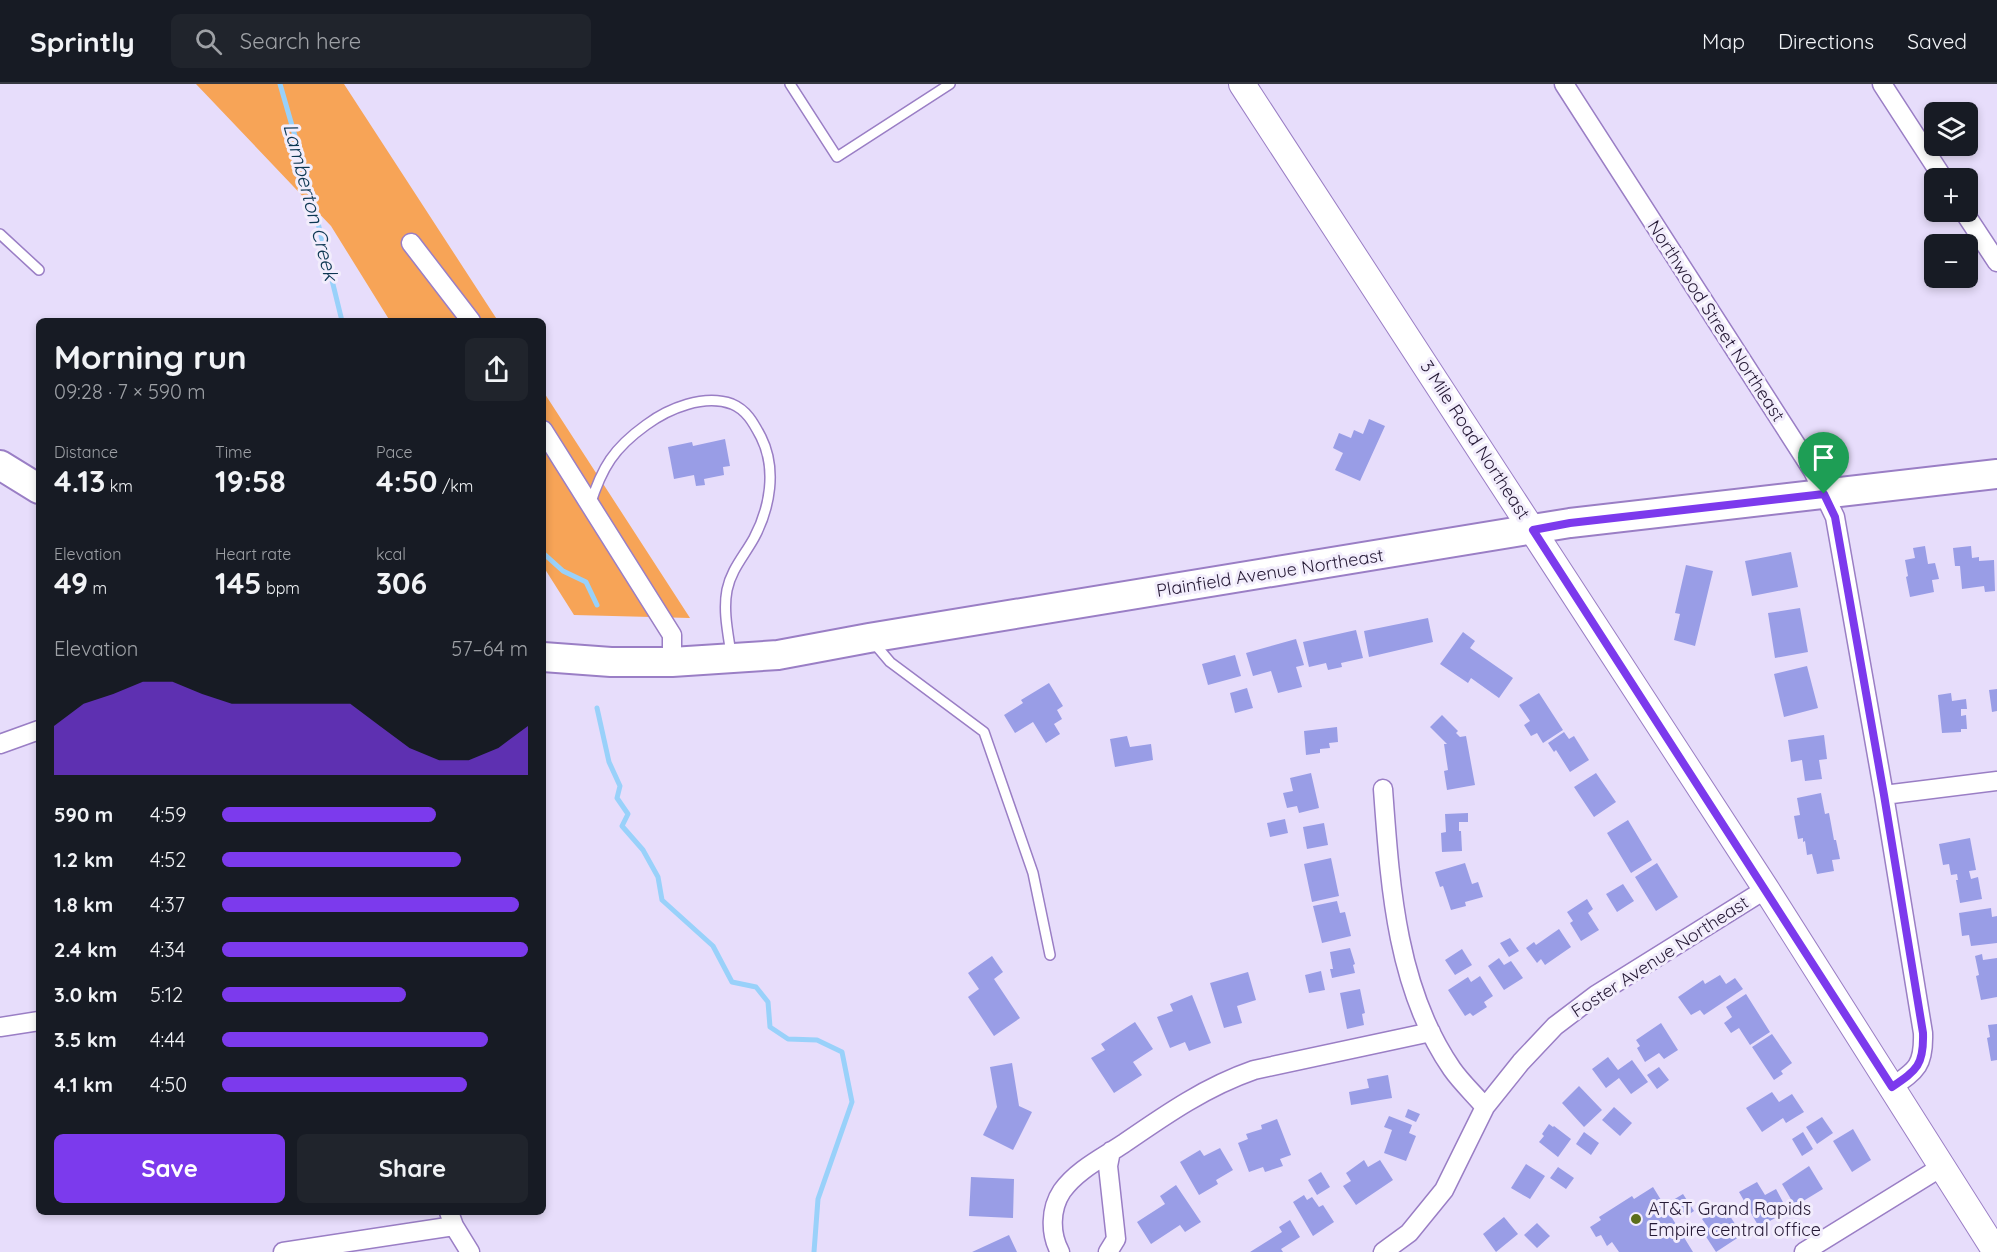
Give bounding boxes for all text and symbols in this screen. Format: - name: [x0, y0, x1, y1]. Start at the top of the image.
- search box: [171, 14, 591, 68]
- text: Sprintly: [30, 24, 135, 59]
- icon: search: [192, 25, 225, 58]
- text: Search here: [240, 27, 361, 55]
- text: Map: [1702, 28, 1745, 54]
- text: Directions: [1778, 28, 1874, 54]
- text: Saved: [1907, 28, 1967, 54]
- map controls: [1924, 102, 1978, 288]
- button: layers: [1924, 102, 1978, 156]
- water label: Lamberton Creek: [279, 121, 345, 285]
- button: +: [1924, 168, 1978, 222]
- street label: Northwood Street Northeast: [1643, 216, 1790, 426]
- button: −: [1924, 234, 1978, 288]
- text: Morning run: [54, 336, 247, 377]
- button: share: [465, 338, 528, 401]
- street label: 3 Mile Road Northeast: [1415, 356, 1535, 523]
- text: 09:28 · 7 × 590 m: [54, 379, 206, 404]
- pin: [1798, 432, 1849, 494]
- icon: arrive: [1807, 441, 1840, 474]
- text: Distance: [54, 442, 118, 462]
- text: Time: [215, 442, 252, 462]
- text: Pace: [376, 442, 412, 462]
- text: 4.13: [54, 462, 105, 500]
- text: 19:58: [215, 462, 286, 500]
- text: 4:50: [376, 462, 438, 500]
- text: km: [105, 476, 133, 496]
- text: /km: [438, 476, 473, 496]
- street label: Plainfield Avenue Northeast: [1155, 543, 1385, 602]
- text: Elevation: [54, 544, 121, 564]
- text: Heart rate: [215, 544, 291, 564]
- text: kcal: [376, 544, 406, 564]
- text: 49: [54, 564, 88, 602]
- text: 145: [215, 564, 262, 602]
- text: 306: [376, 564, 427, 602]
- text: m: [88, 578, 107, 598]
- text: bpm: [262, 578, 300, 598]
- text: Elevation: [54, 636, 138, 661]
- text: 57–64 m: [451, 636, 528, 661]
- text: 590 m: [54, 802, 113, 827]
- text: 4:59: [150, 802, 186, 827]
- text: 1.2 km: [54, 847, 114, 872]
- text: 4:52: [150, 847, 186, 872]
- street label: Foster Avenue Northeast: [1567, 891, 1753, 1023]
- text: 1.8 km: [54, 892, 113, 917]
- text: 4:37: [150, 892, 185, 917]
- text: 2.4 km: [54, 937, 117, 962]
- text: 4:34: [150, 937, 185, 962]
- text: 3.0 km: [54, 982, 117, 1007]
- text: 5:12: [150, 982, 183, 1007]
- text: 3.5 km: [54, 1027, 117, 1052]
- text: 4:44: [150, 1027, 185, 1052]
- text: 4.1 km: [54, 1072, 113, 1097]
- text: 4:50: [150, 1072, 187, 1097]
- button: Save: [54, 1134, 285, 1203]
- button: Share: [297, 1134, 528, 1203]
- place label: AT&T Grand Rapids Empire central office: [1648, 1197, 1821, 1241]
- marker: AT&T Grand Rapids Empire central office: [1629, 1212, 1643, 1226]

